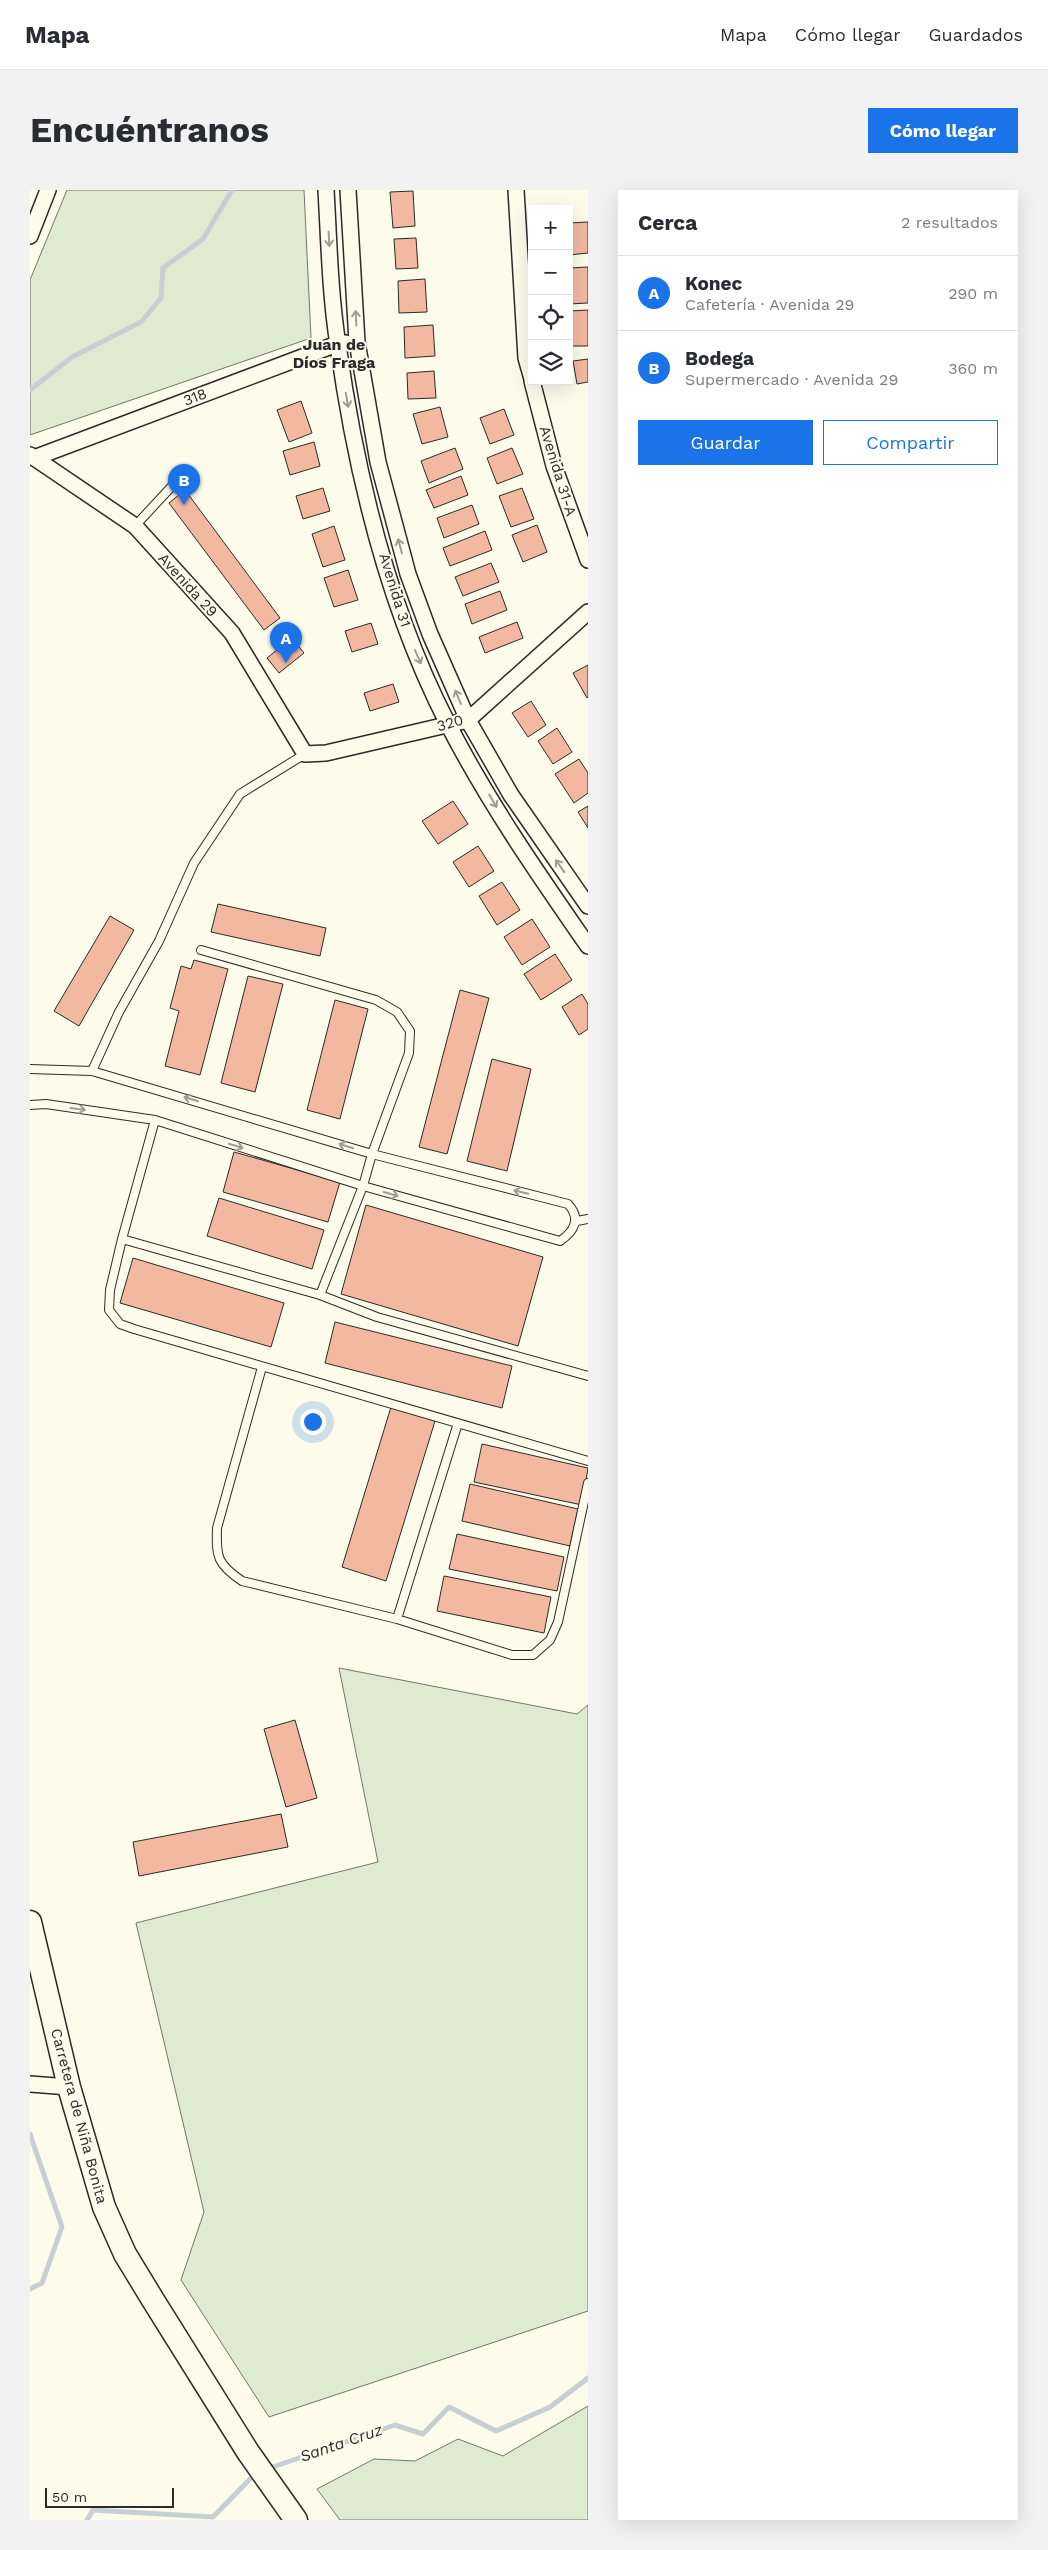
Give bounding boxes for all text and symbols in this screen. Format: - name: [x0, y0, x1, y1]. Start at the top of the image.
- text: Mapa: [25, 21, 90, 49]
- text: Mapa: [720, 24, 767, 45]
- text: Cómo llegar: [795, 24, 901, 45]
- text: Guardados: [929, 24, 1023, 45]
- button: Cómo llegar: [868, 108, 1018, 153]
- text: Encuéntranos: [30, 109, 269, 151]
- map controls: [528, 205, 573, 385]
- button: +: [528, 205, 573, 250]
- text: Cerca: [638, 210, 697, 235]
- text: 2 resultados: [901, 213, 998, 232]
- one-way arrow: [325, 230, 334, 246]
- button: −: [528, 250, 573, 295]
- text: Konec: [685, 272, 742, 295]
- text: A: [649, 284, 659, 303]
- text: 290 m: [948, 284, 998, 303]
- button: locate: [528, 295, 573, 340]
- text: Cafetería · Avenida 29: [685, 295, 854, 314]
- one-way arrow: [351, 310, 361, 326]
- district label: Juan de Díos Fraga: [293, 335, 376, 372]
- button: layers: [528, 340, 573, 385]
- text: Bodega: [685, 347, 754, 370]
- text: B: [649, 359, 659, 378]
- text: 360 m: [948, 359, 998, 378]
- text: Supermercado · Avenida 29: [685, 370, 898, 389]
- street label: 318: [181, 384, 209, 410]
- one-way arrow: [343, 392, 353, 408]
- button: Guardar: [638, 420, 813, 465]
- button: Compartir: [823, 420, 998, 465]
- street label: Avenida 31-A: [536, 424, 580, 518]
- pin: B: [168, 464, 200, 505]
- one-way arrow: [395, 538, 404, 554]
- street label: Avenida 29: [155, 549, 221, 621]
- street label: Avenida 31: [375, 551, 415, 629]
- pin: A: [270, 622, 302, 663]
- one-way arrow: [414, 649, 424, 664]
- one-way arrow: [452, 690, 462, 705]
- street label: 320: [435, 711, 465, 735]
- one-way arrow: [488, 794, 498, 808]
- one-way arrow: [555, 859, 565, 873]
- one-way arrow: [183, 1094, 199, 1103]
- one-way arrow: [70, 1104, 86, 1114]
- one-way arrow: [339, 1140, 355, 1150]
- one-way arrow: [228, 1141, 244, 1151]
- one-way arrow: [513, 1186, 529, 1196]
- one-way arrow: [383, 1189, 399, 1199]
- your location: [300, 1409, 326, 1435]
- street label: Carretera de Niña Bonita: [47, 2026, 111, 2206]
- water label: Santa Cruz: [297, 2420, 385, 2466]
- scale bar: [45, 2485, 174, 2508]
- text: 50 m: [52, 2489, 87, 2505]

